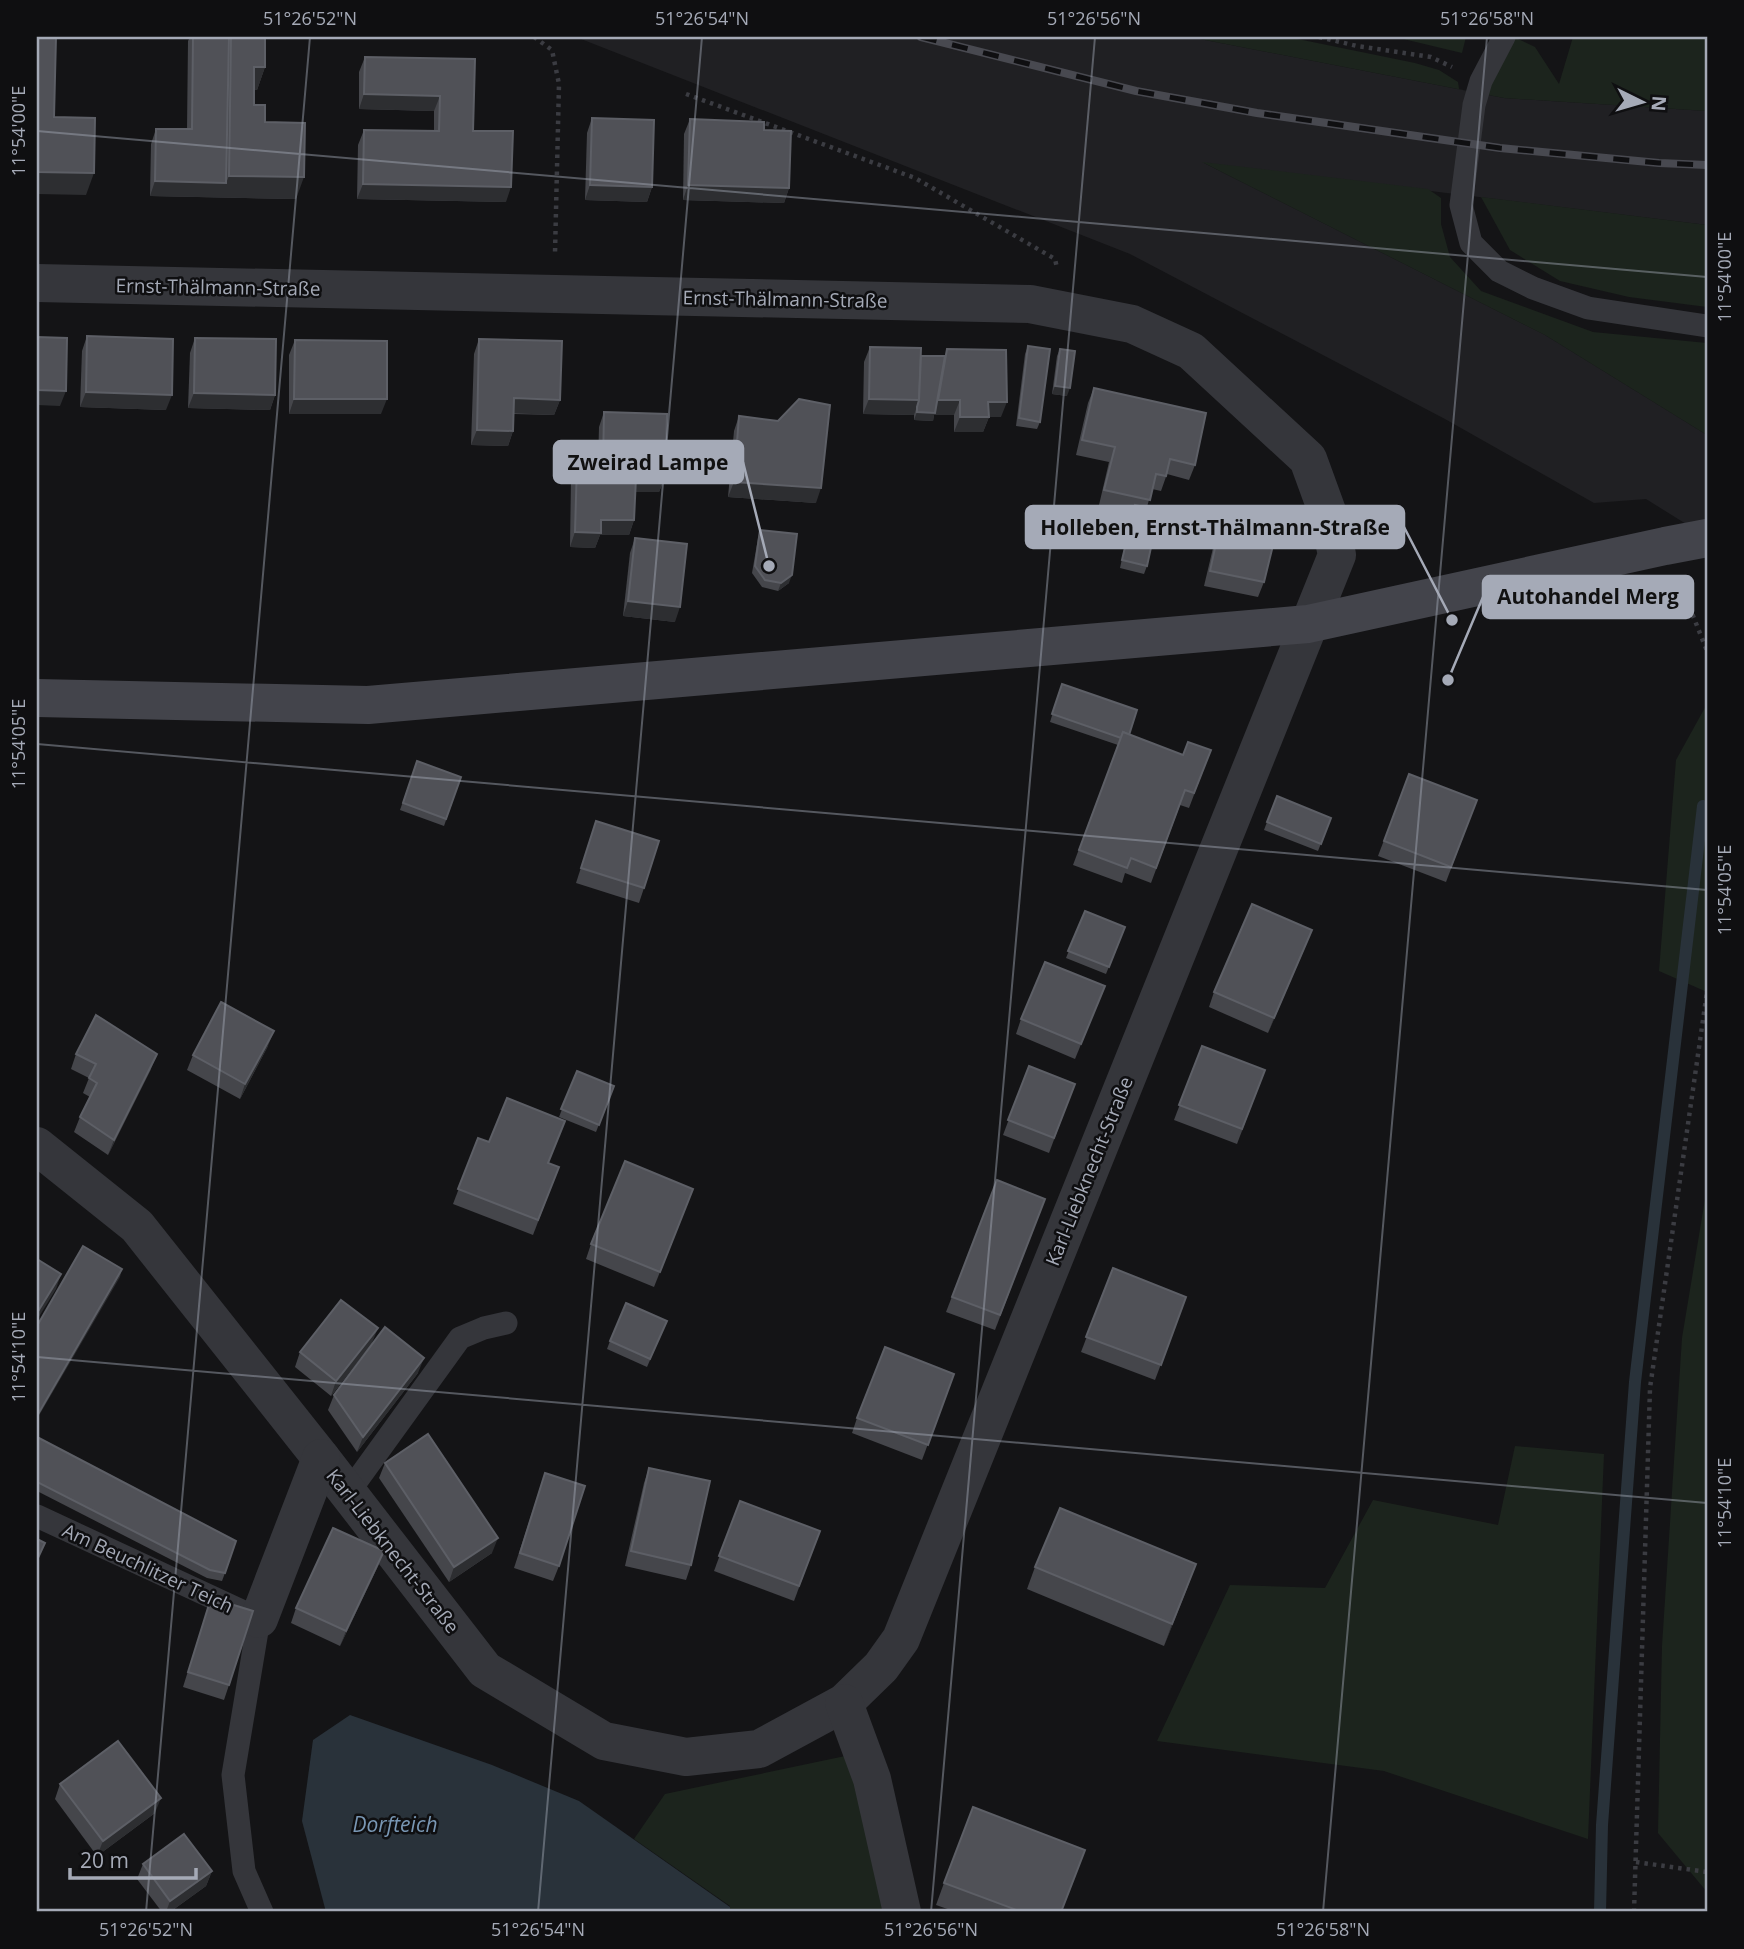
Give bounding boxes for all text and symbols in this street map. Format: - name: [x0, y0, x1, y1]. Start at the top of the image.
- text: 51°26'52"N: [263, 6, 357, 30]
- text: 51°26'54"N: [655, 6, 749, 30]
- text: 51°26'56"N: [1047, 6, 1141, 30]
- text: 51°26'58"N: [1440, 6, 1534, 30]
- north arrow: [1608, 66, 1678, 136]
- text: 11°54'00"E: [6, 86, 30, 176]
- text: N: [1645, 95, 1673, 112]
- text: 11°54'00"E: [1712, 232, 1736, 322]
- street label: Ernst-Thälmann-Straße: [115, 272, 321, 302]
- street label: Ernst-Thälmann-Straße: [682, 284, 888, 314]
- callout: Zweirad Lampe: [554, 441, 743, 483]
- text: Zweirad Lampe: [568, 448, 728, 476]
- callout: Holleben, Ernst-Thälmann-Straße: [1026, 506, 1404, 548]
- text: Holleben, Ernst-Thälmann-Straße: [1040, 513, 1390, 541]
- callout: Autohandel Merg: [1483, 576, 1693, 618]
- text: Autohandel Merg: [1497, 582, 1679, 610]
- text: 11°54'05"E: [6, 699, 30, 789]
- text: 11°54'05"E: [1712, 845, 1736, 935]
- street label: Karl-Liebknecht-Straße: [1039, 1073, 1139, 1269]
- text: 11°54'10"E: [6, 1312, 30, 1402]
- text: 11°54'10"E: [1712, 1458, 1736, 1548]
- street label: Karl-Liebknecht-Straße: [321, 1463, 465, 1639]
- street label: Am Beuchlitzer Teich: [59, 1517, 237, 1619]
- water label: Dorfteich: [353, 1810, 438, 1838]
- scale bar: [70, 1837, 196, 1881]
- text: 20 m: [80, 1846, 129, 1874]
- text: 51°26'52"N: [99, 1917, 193, 1941]
- text: 51°26'54"N: [491, 1917, 585, 1941]
- text: 51°26'56"N: [884, 1917, 978, 1941]
- text: 51°26'58"N: [1276, 1917, 1370, 1941]

